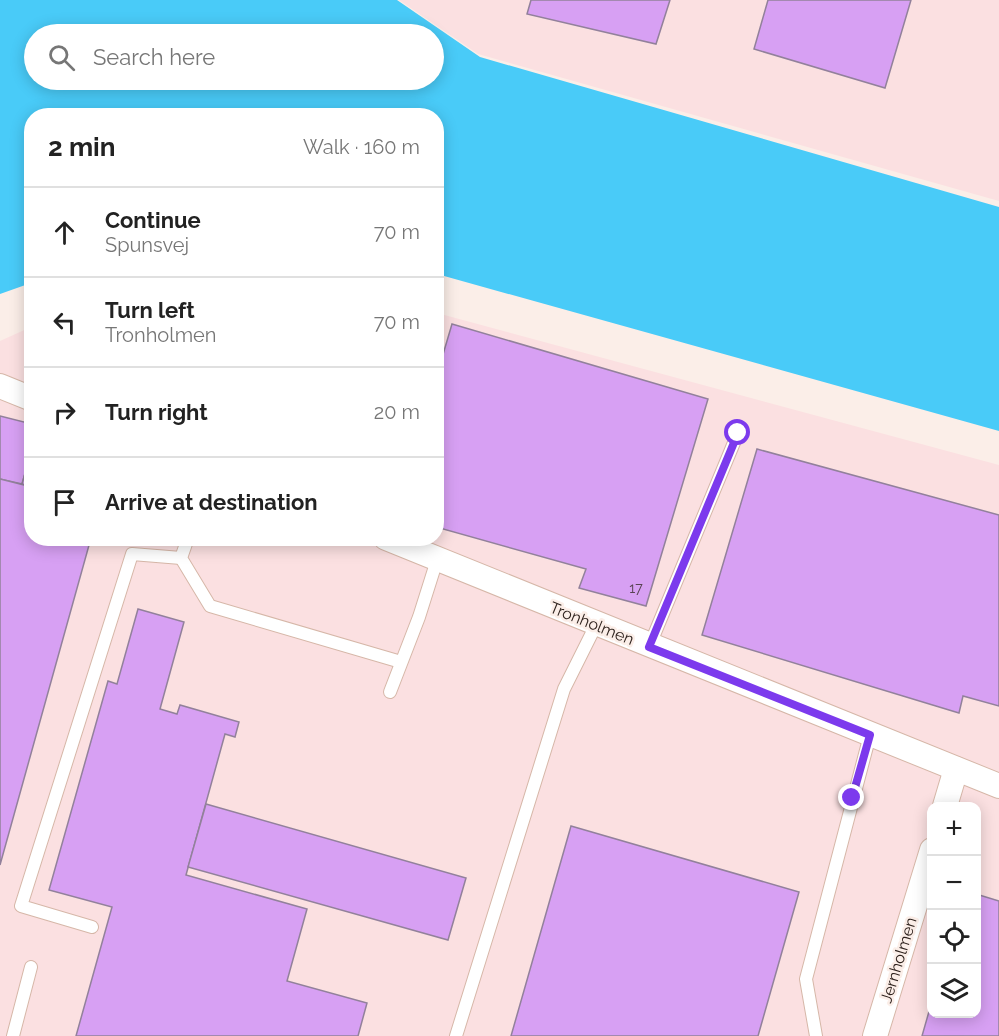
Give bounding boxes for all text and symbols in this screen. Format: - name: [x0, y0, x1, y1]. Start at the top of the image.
- search box: [24, 24, 444, 90]
- icon: search: [45, 41, 78, 74]
- text: Search here: [93, 44, 215, 70]
- text: 2 min: [48, 132, 115, 162]
- text: Walk · 160 m: [303, 135, 420, 159]
- text: Continue: [105, 207, 201, 233]
- icon: ahead: [48, 216, 81, 249]
- text: 70 m: [374, 220, 420, 244]
- text: Spunsvej: [105, 233, 189, 257]
- text: Turn left: [105, 297, 195, 323]
- icon: left: [48, 306, 81, 339]
- text: 70 m: [374, 310, 420, 334]
- text: Tronholmen: [105, 323, 216, 347]
- icon: right: [48, 396, 81, 429]
- text: Turn right: [105, 399, 208, 425]
- text: 20 m: [374, 400, 420, 424]
- route start: [724, 419, 750, 445]
- icon: arrive: [48, 486, 81, 519]
- text: Arrive at destination: [105, 489, 318, 515]
- house number: 17: [629, 580, 643, 596]
- street label: Tronholmen: [547, 598, 637, 649]
- route end: [838, 784, 864, 810]
- map controls: [927, 802, 981, 1018]
- button: +: [927, 802, 981, 856]
- button: −: [927, 856, 981, 910]
- button: locate: [927, 910, 981, 964]
- street label: Jernholmen: [876, 915, 921, 1005]
- button: layers: [927, 964, 981, 1018]

